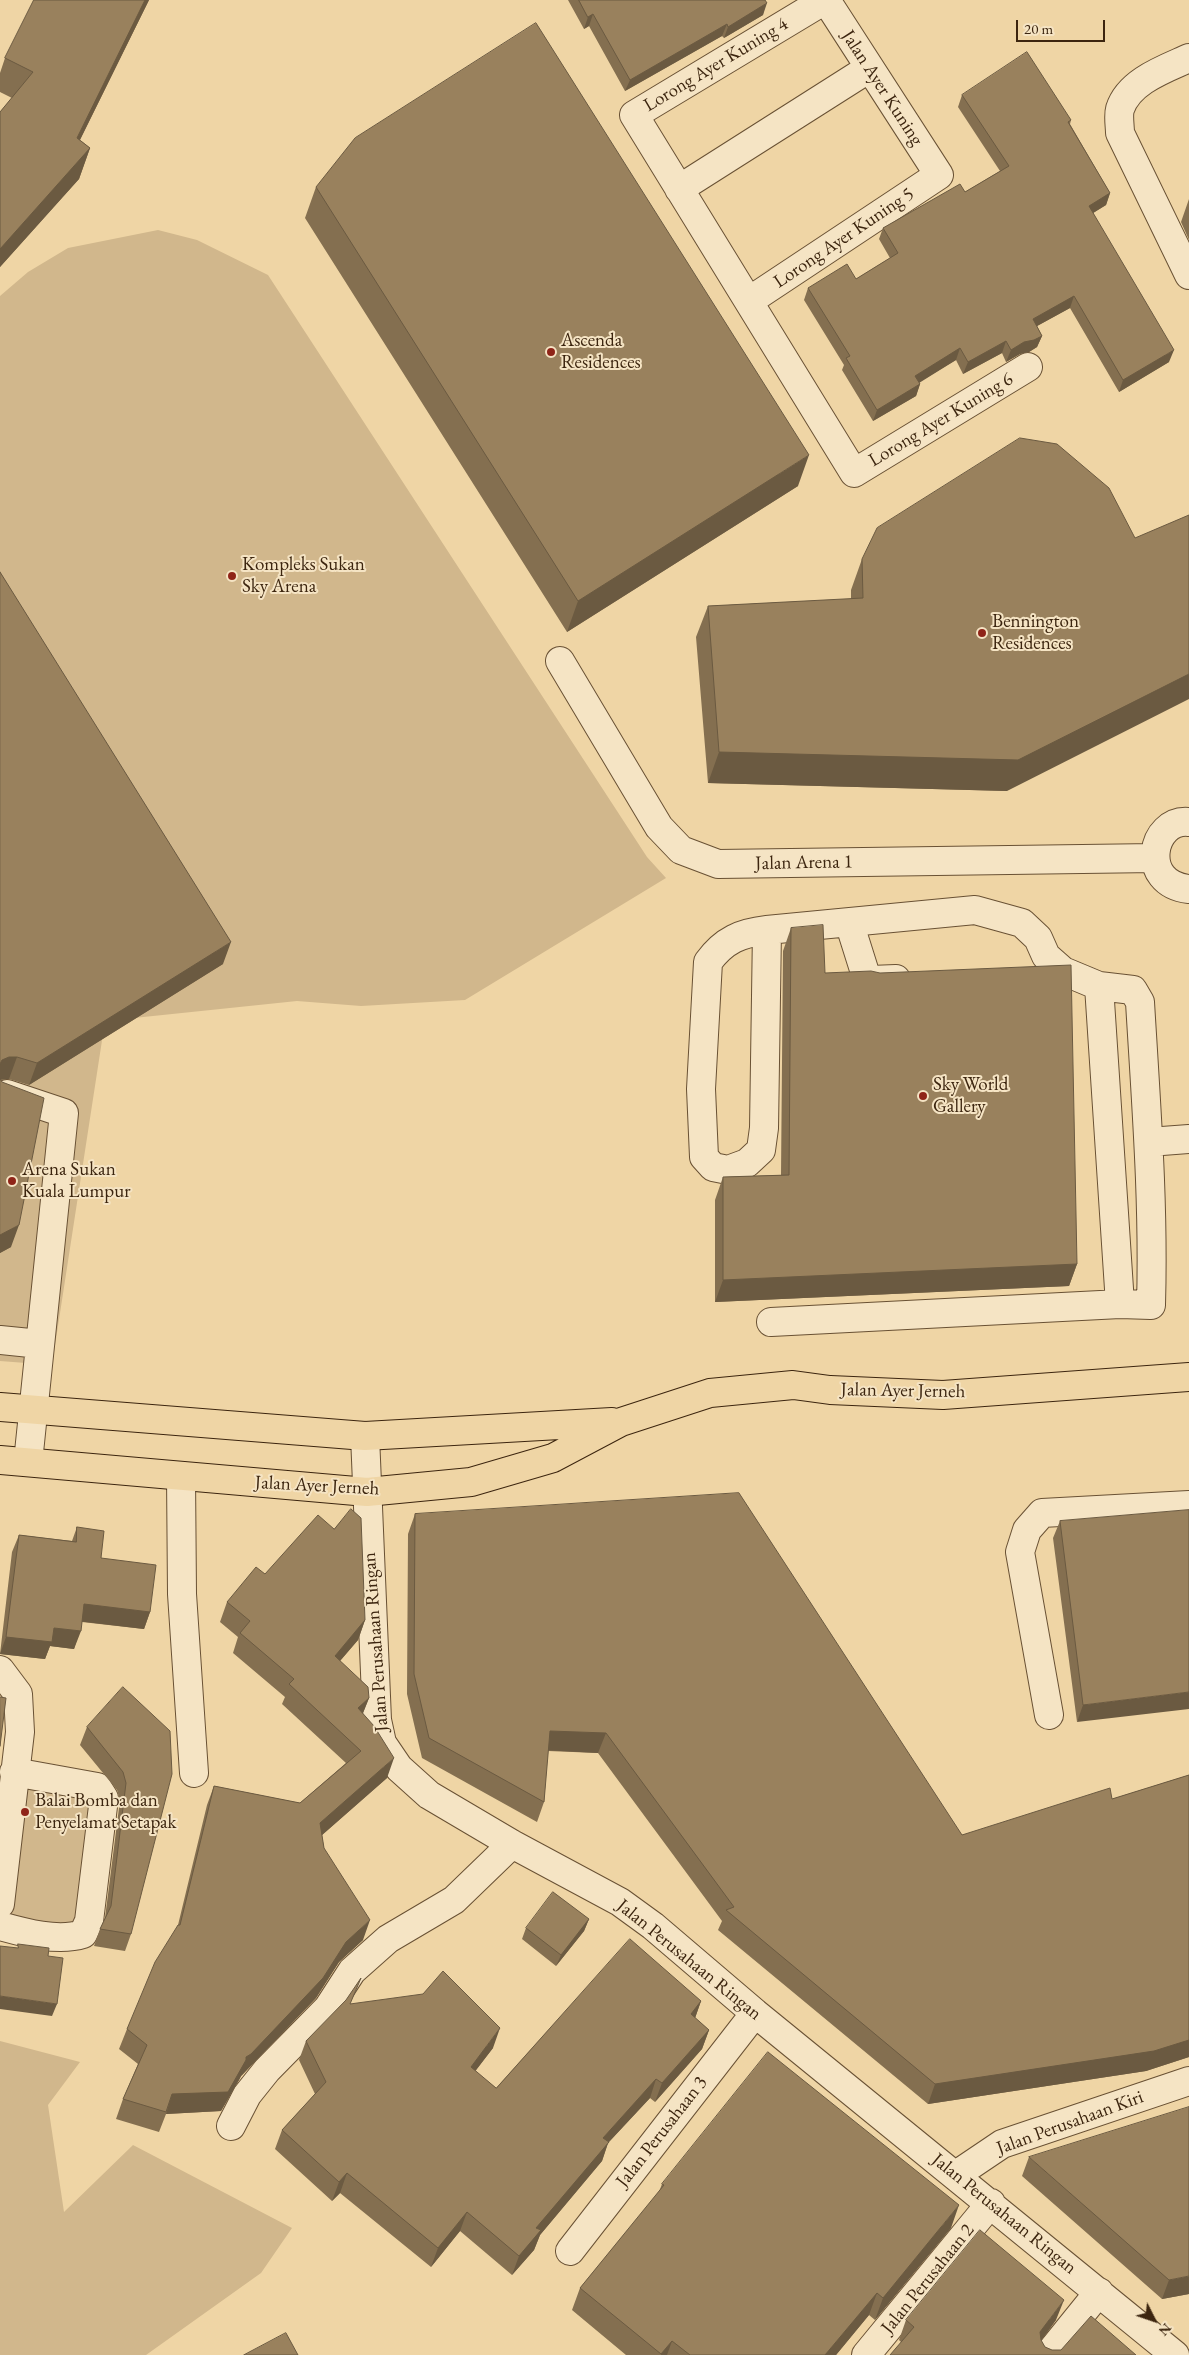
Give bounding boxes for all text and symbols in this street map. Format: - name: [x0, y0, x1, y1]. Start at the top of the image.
- scale bar: [1019, 10, 1108, 42]
- street label: Lorong Ayer Kuning 4: [640, 13, 792, 117]
- text: 20 m: [1024, 19, 1053, 38]
- street label: Jalan Ayer Kuning: [836, 26, 928, 150]
- street label: Lorong Ayer Kuning 5: [769, 183, 919, 293]
- place label: Ascenda Residences: [561, 330, 641, 374]
- marker: Ascenda Residences: [545, 346, 557, 358]
- street label: Lorong Ayer Kuning 6: [865, 368, 1017, 472]
- place label: Kompleks Sukan Sky Arena: [242, 554, 365, 598]
- marker: Kompleks Sukan Sky Arena: [226, 570, 238, 582]
- place label: Bennington Residences: [992, 611, 1079, 655]
- marker: Bennington Residences: [976, 627, 988, 639]
- street label: Jalan Arena 1: [755, 851, 853, 875]
- place label: Sky World Gallery: [933, 1074, 1008, 1118]
- marker: Sky World Gallery: [917, 1090, 929, 1102]
- place label: Arena Sukan Kuala Lumpur: [22, 1159, 131, 1203]
- marker: Arena Sukan Kuala Lumpur: [6, 1175, 18, 1187]
- street label: Jalan Ayer Jerneh: [840, 1379, 966, 1403]
- street label: Jalan Ayer Jerneh: [254, 1471, 380, 1501]
- street label: Jalan Perusahaan Ringan: [358, 1551, 394, 1733]
- place label: Balai Bomba dan Penyelamat Setapak: [35, 1790, 177, 1834]
- marker: Balai Bomba dan Penyelamat Setapak: [19, 1806, 31, 1818]
- street label: Jalan Perusahaan Ringan: [612, 1895, 766, 2025]
- street label: Jalan Perusahaan 3: [611, 2072, 713, 2192]
- street label: Jalan Perusahaan Kiri: [994, 2086, 1146, 2160]
- street label: Jalan Perusahaan Ringan: [927, 2149, 1081, 2279]
- street label: Jalan Perusahaan 2: [877, 2219, 979, 2339]
- north arrow: [1129, 2295, 1179, 2345]
- text: N: [1155, 2320, 1176, 2340]

